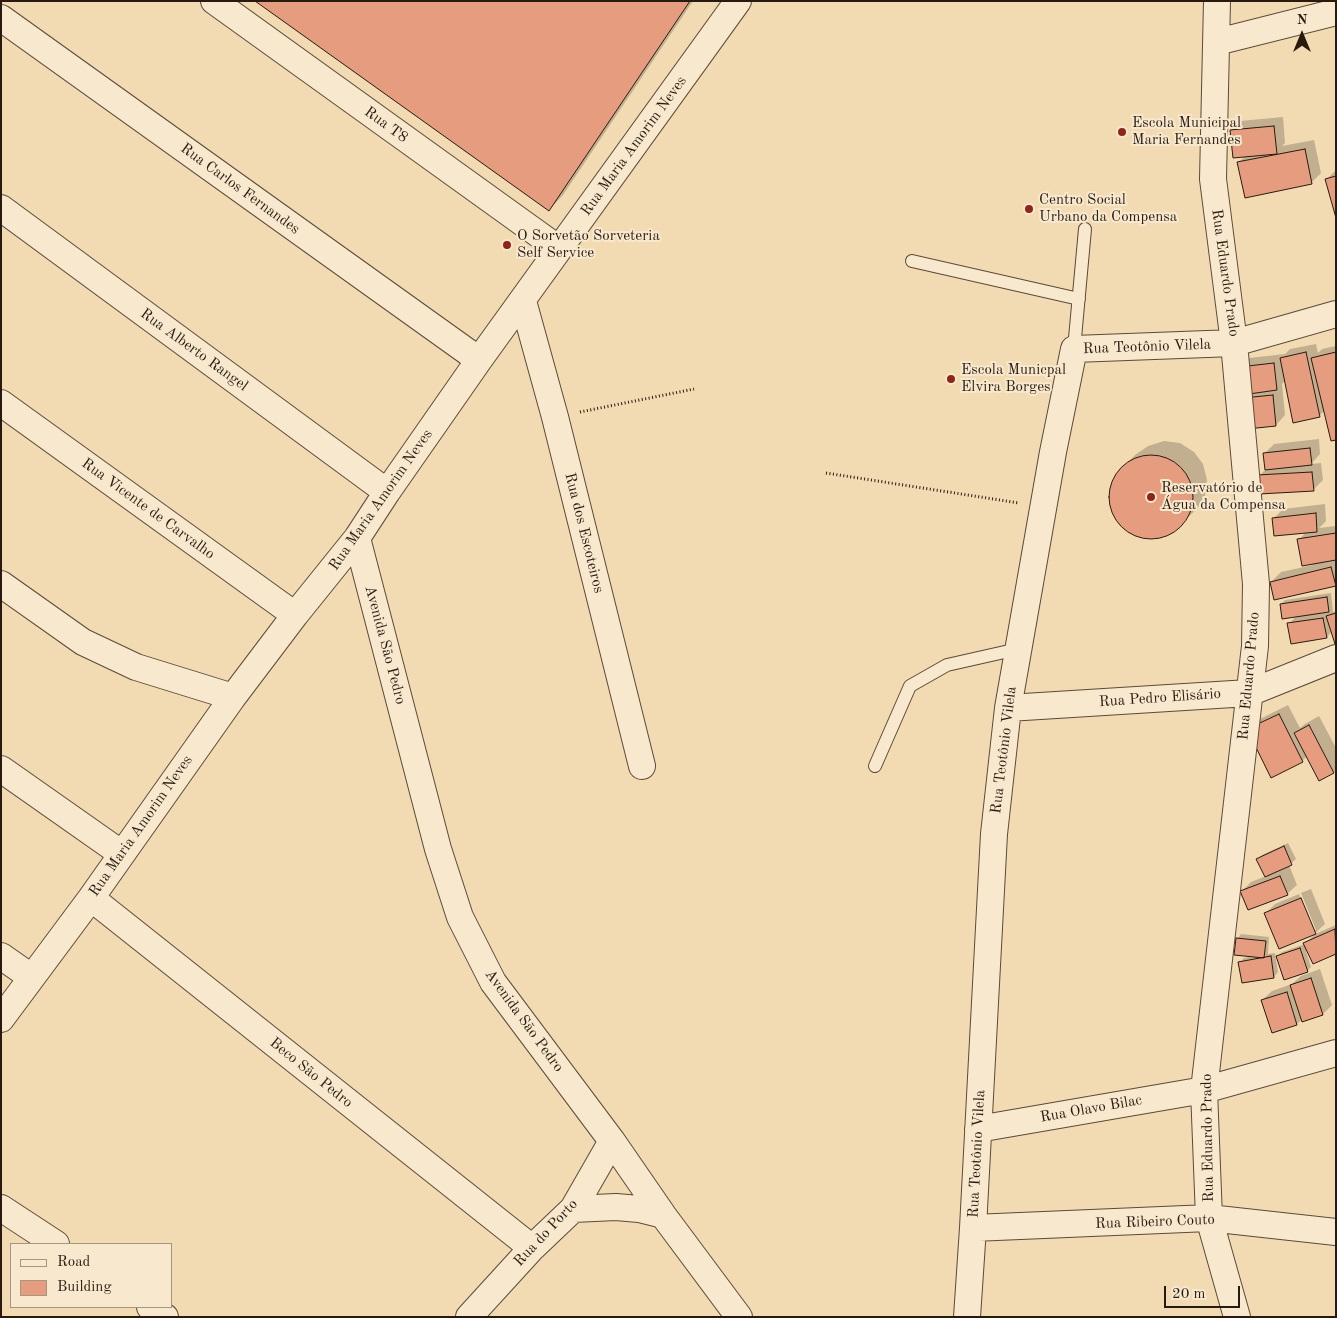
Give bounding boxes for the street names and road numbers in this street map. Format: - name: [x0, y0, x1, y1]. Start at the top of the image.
- street label: Rua Maria Amorim Neves: [577, 73, 691, 219]
- street label: Rua T8: [361, 103, 411, 147]
- street label: Rua Carlos Fernandes: [177, 140, 303, 238]
- street label: Rua Eduardo Prado: [1207, 208, 1243, 338]
- street label: Rua Alberto Rangel: [137, 305, 251, 395]
- street label: Rua Teotônio Vilela: [1083, 336, 1211, 358]
- street label: Rua Maria Amorim Neves: [325, 426, 437, 574]
- street label: Rua Vicente de Carvalho: [78, 455, 218, 563]
- street label: Rua dos Escoteiros: [560, 471, 608, 595]
- street label: Avenida São Pedro: [360, 584, 410, 706]
- street label: Rua Eduardo Prado: [1234, 611, 1264, 741]
- street label: Rua Teotônio Vilela: [987, 685, 1021, 815]
- street label: Rua Pedro Elisário: [1098, 685, 1222, 711]
- street label: Rua Maria Amorim Neves: [85, 752, 197, 900]
- street label: Avenida São Pedro: [481, 966, 567, 1076]
- street label: Beco São Pedro: [266, 1034, 356, 1112]
- street label: Rua Eduardo Prado: [1198, 1074, 1218, 1202]
- street label: Rua Teotônio Vilela: [965, 1089, 989, 1219]
- street label: Rua Olavo Bilac: [1039, 1091, 1143, 1127]
- street label: Rua do Porto: [510, 1196, 582, 1270]
- street label: Rua Ribeiro Couto: [1095, 1211, 1215, 1233]

